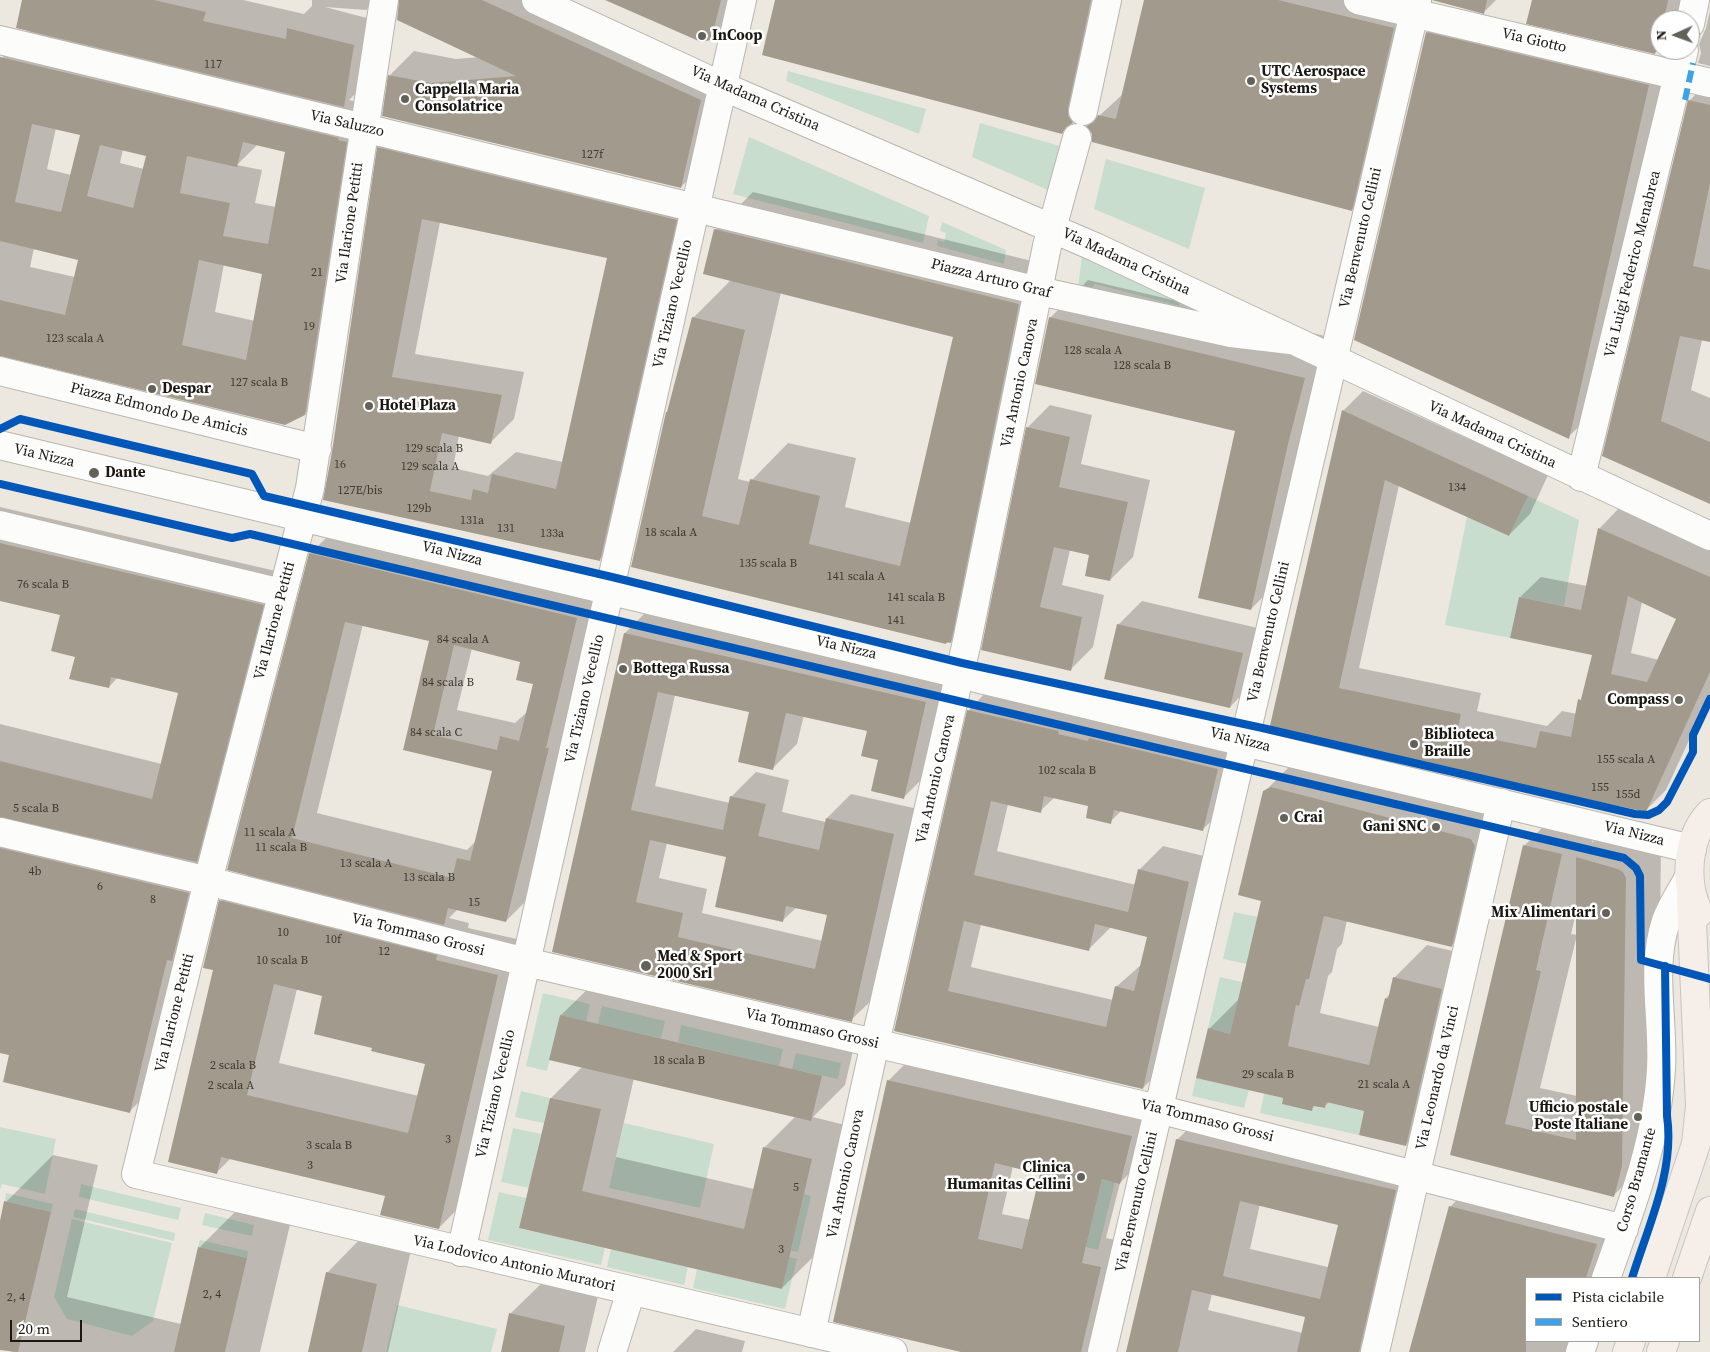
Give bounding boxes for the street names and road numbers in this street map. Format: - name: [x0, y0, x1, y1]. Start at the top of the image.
- street label: Via Giotto: [1500, 25, 1568, 57]
- street label: Via Madama Cristina: [688, 62, 822, 136]
- street label: Via Saluzzo: [308, 107, 386, 141]
- street label: Via Ilarione Petitti: [333, 161, 367, 285]
- street label: Via Benvenuto Cellini: [1336, 166, 1386, 310]
- street label: Via Luigi Federico Menabrea: [1601, 169, 1665, 359]
- street label: Via Madama Cristina: [1059, 224, 1193, 300]
- street label: Via Tiziano Vecellio: [649, 238, 697, 370]
- street label: Piazza Arturo Graf: [929, 255, 1053, 303]
- street label: Via Antonio Canova: [997, 317, 1043, 449]
- street label: Piazza Edmondo De Amicis: [68, 379, 250, 441]
- street label: Via Madama Cristina: [1425, 397, 1559, 473]
- street label: Via Nizza: [12, 440, 76, 472]
- street label: Via Nizza: [420, 538, 484, 570]
- street label: Via Ilarione Petitti: [251, 560, 299, 682]
- street label: Via Benvenuto Cellini: [1244, 560, 1294, 704]
- street label: Via Nizza: [814, 632, 878, 664]
- street label: Via Tiziano Vecellio: [561, 633, 609, 765]
- street label: Via Antonio Canova: [912, 713, 960, 845]
- street label: Via Nizza: [1208, 724, 1272, 756]
- street label: Via Nizza: [1602, 818, 1666, 850]
- street label: Via Tommaso Grossi: [350, 910, 486, 960]
- street label: Via Ilarione Petitti: [152, 952, 198, 1074]
- street label: Via Leonardo da Vinci: [1413, 1004, 1463, 1152]
- street label: Via Tommaso Grossi: [743, 1005, 881, 1053]
- street label: Via Tiziano Vecellio: [472, 1028, 520, 1160]
- street label: Via Tommaso Grossi: [1139, 1096, 1275, 1146]
- street label: Via Antonio Canova: [823, 1108, 869, 1240]
- street label: Corso Bramante: [1613, 1126, 1661, 1234]
- street label: Via Benvenuto Cellini: [1112, 1130, 1162, 1274]
- street label: Via Lodovico Antonio Muratori: [411, 1232, 617, 1296]

